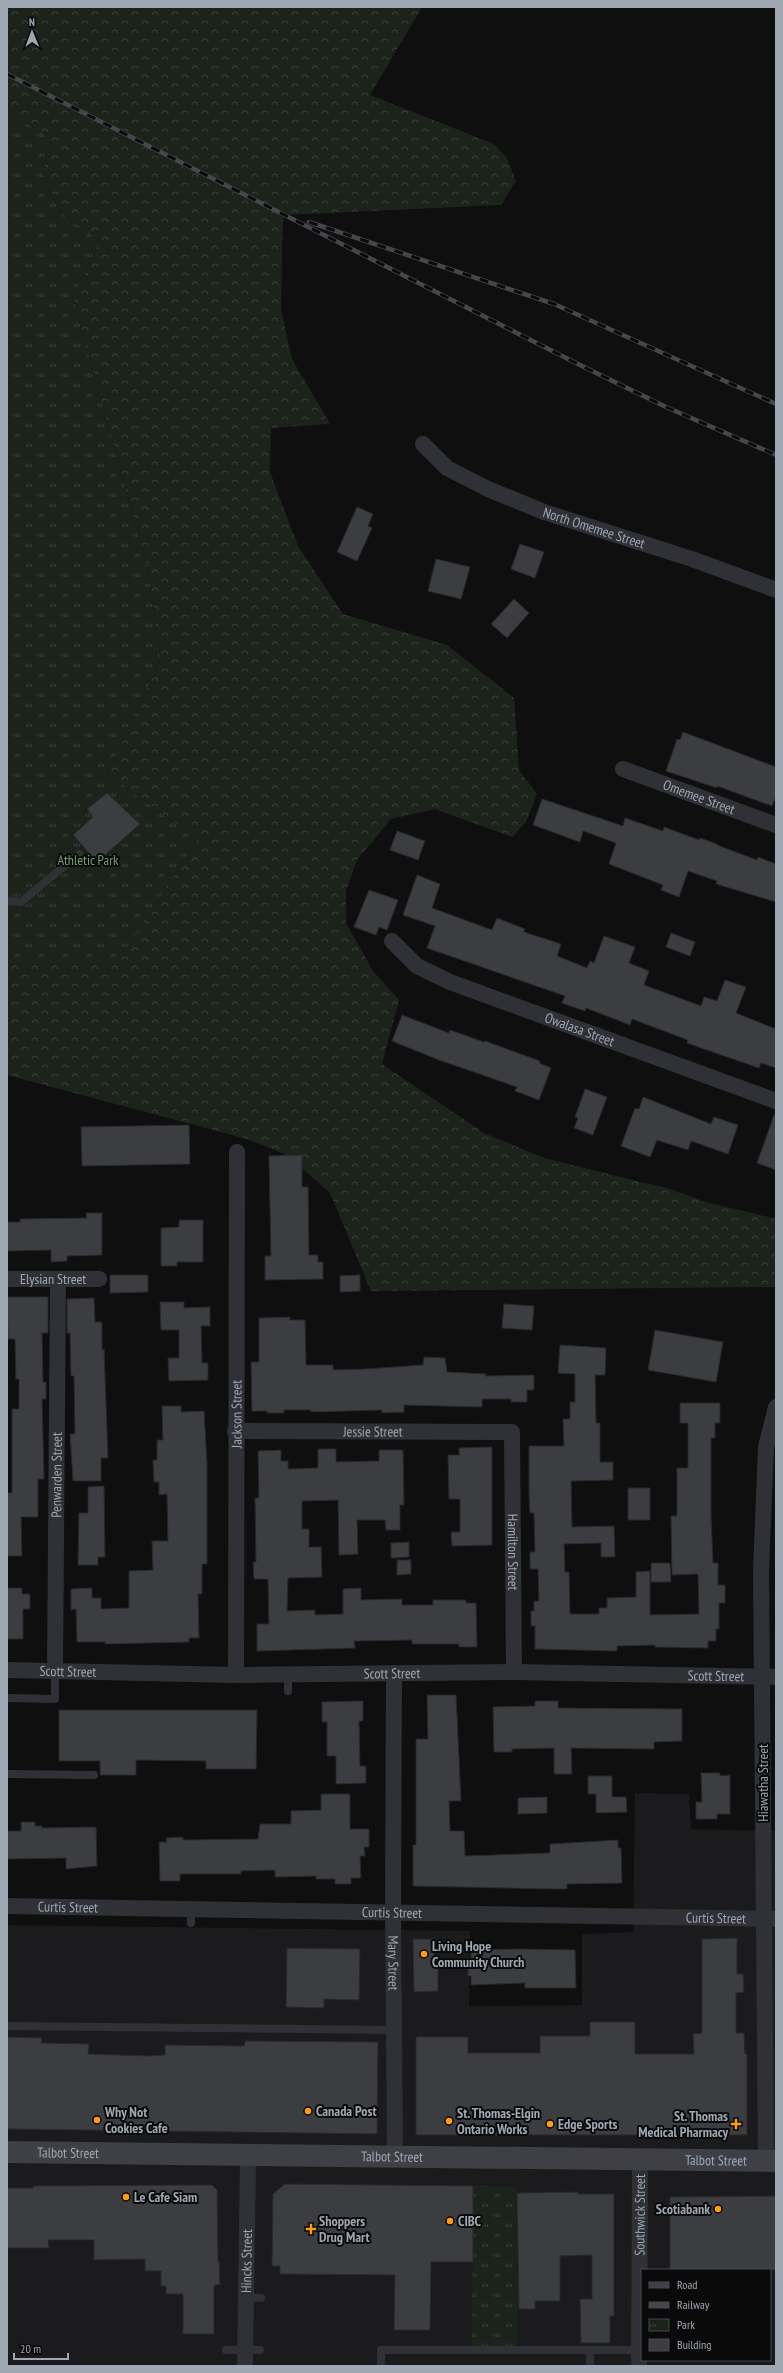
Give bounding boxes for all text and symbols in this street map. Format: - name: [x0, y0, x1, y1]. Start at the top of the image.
- north arrow: [12, 12, 52, 52]
- text: N: [29, 15, 35, 29]
- street label: North Omemee Street: [541, 503, 647, 553]
- street label: Omemee Street: [661, 775, 738, 818]
- park label: Athletic Park: [58, 851, 119, 869]
- street label: Owalasa Street: [542, 1008, 617, 1050]
- street label: Elysian Street: [20, 1270, 86, 1288]
- street label: Jackson Street: [227, 1380, 246, 1449]
- street label: Jessie Street: [342, 1422, 403, 1441]
- street label: Penwarden Street: [47, 1432, 66, 1518]
- street label: Hamilton Street: [504, 1514, 522, 1590]
- street label: Scott Street: [40, 1662, 97, 1681]
- street label: Scott Street: [364, 1664, 420, 1683]
- street label: Scott Street: [687, 1666, 744, 1685]
- street label: Hiawatha Street: [754, 1744, 772, 1822]
- street label: Curtis Street: [38, 1898, 98, 1917]
- street label: Curtis Street: [362, 1903, 422, 1922]
- street label: Curtis Street: [686, 1908, 746, 1927]
- street label: Mary Street: [384, 1935, 403, 1991]
- place label: Living Hope Community Church: [432, 1937, 524, 1971]
- marker: Living Hope Community Church: [419, 1949, 429, 1959]
- place label: Canada Post: [316, 2102, 376, 2120]
- place label: Why Not Cookies Cafe: [104, 2103, 168, 2137]
- place label: St. Thomas-Elgin Ontario Works: [457, 2104, 540, 2138]
- marker: Canada Post: [303, 2106, 313, 2116]
- place label: St. Thomas Medical Pharmacy: [638, 2107, 728, 2141]
- marker: Why Not Cookies Cafe: [92, 2115, 102, 2125]
- place label: Edge Sports: [558, 2115, 617, 2133]
- marker: St. Thomas-Elgin Ontario Works: [444, 2116, 454, 2126]
- marker: Edge Sports: [545, 2119, 555, 2129]
- marker: St. Thomas Medical Pharmacy: [731, 2119, 741, 2129]
- street label: Talbot Street: [37, 2143, 99, 2162]
- street label: Talbot Street: [361, 2147, 423, 2166]
- street label: Talbot Street: [685, 2151, 747, 2170]
- street label: Southwick Street: [631, 2174, 649, 2256]
- place label: Le Cafe Siam: [134, 2188, 197, 2206]
- marker: Le Cafe Siam: [121, 2192, 131, 2202]
- place label: Scotiabank: [656, 2200, 710, 2218]
- marker: Scotiabank: [713, 2204, 723, 2214]
- place label: Shoppers Drug Mart: [319, 2212, 370, 2246]
- place label: CIBC: [458, 2212, 482, 2230]
- marker: CIBC: [445, 2216, 455, 2226]
- marker: Shoppers Drug Mart: [306, 2224, 316, 2234]
- street label: Hincks Street: [237, 2229, 256, 2293]
- legend: [641, 2269, 771, 2361]
- text: Road: [677, 2277, 697, 2292]
- text: Railway: [677, 2297, 710, 2312]
- text: Park: [677, 2317, 695, 2332]
- scale bar: [14, 2335, 68, 2361]
- text: Building: [677, 2337, 712, 2352]
- text: 20 m: [20, 2341, 41, 2356]

